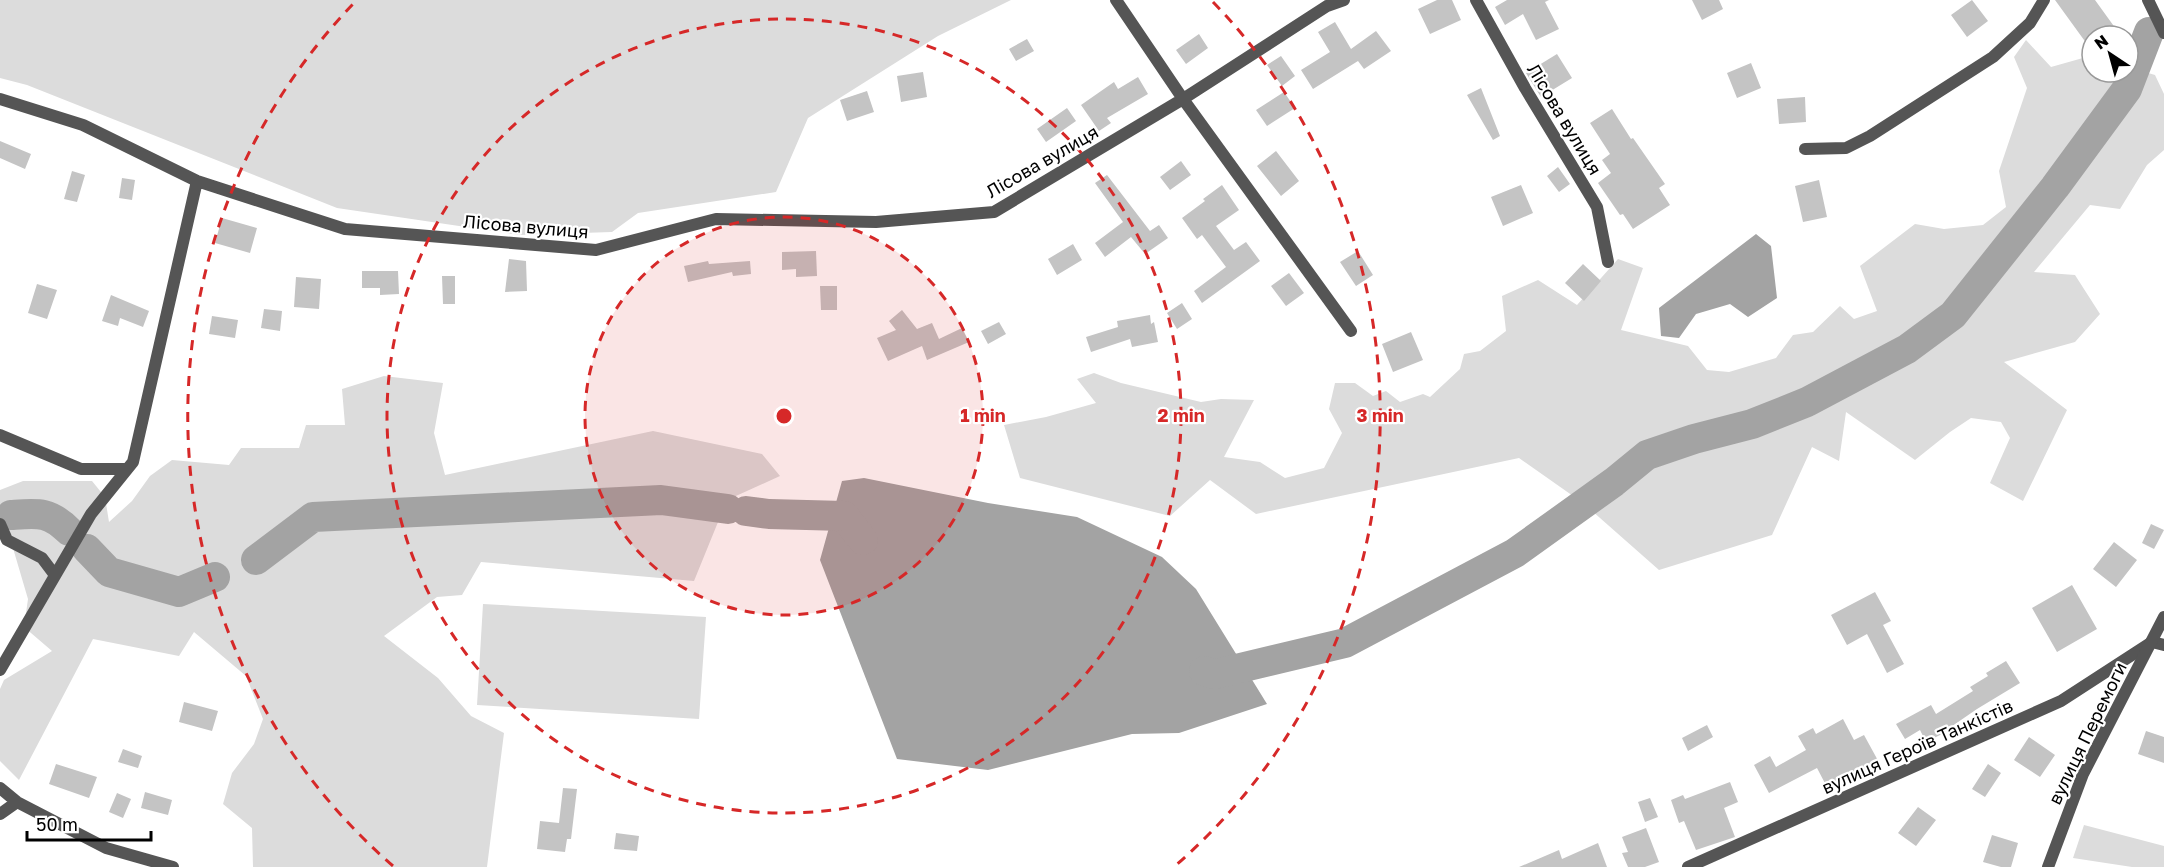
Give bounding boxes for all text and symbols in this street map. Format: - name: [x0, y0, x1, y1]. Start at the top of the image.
- north arrow: [2080, 24, 2140, 84]
- text: N: [2090, 30, 2112, 54]
- street label: Лісова вулиця: [1523, 59, 1607, 179]
- street label: Лісова вулиця: [982, 120, 1102, 202]
- street label: Лісова вулиця: [462, 210, 590, 242]
- text: 1 min: [960, 404, 1006, 426]
- text: 2 min: [1157, 404, 1205, 426]
- text: 3 min: [1356, 404, 1404, 426]
- centre of rings: [774, 406, 794, 426]
- street label: вулиця Перемоги: [2043, 658, 2131, 808]
- street label: вулиця Героїв Танкістів: [1818, 694, 2016, 798]
- scale bar: [27, 804, 152, 842]
- text: 50 m: [36, 813, 78, 835]

